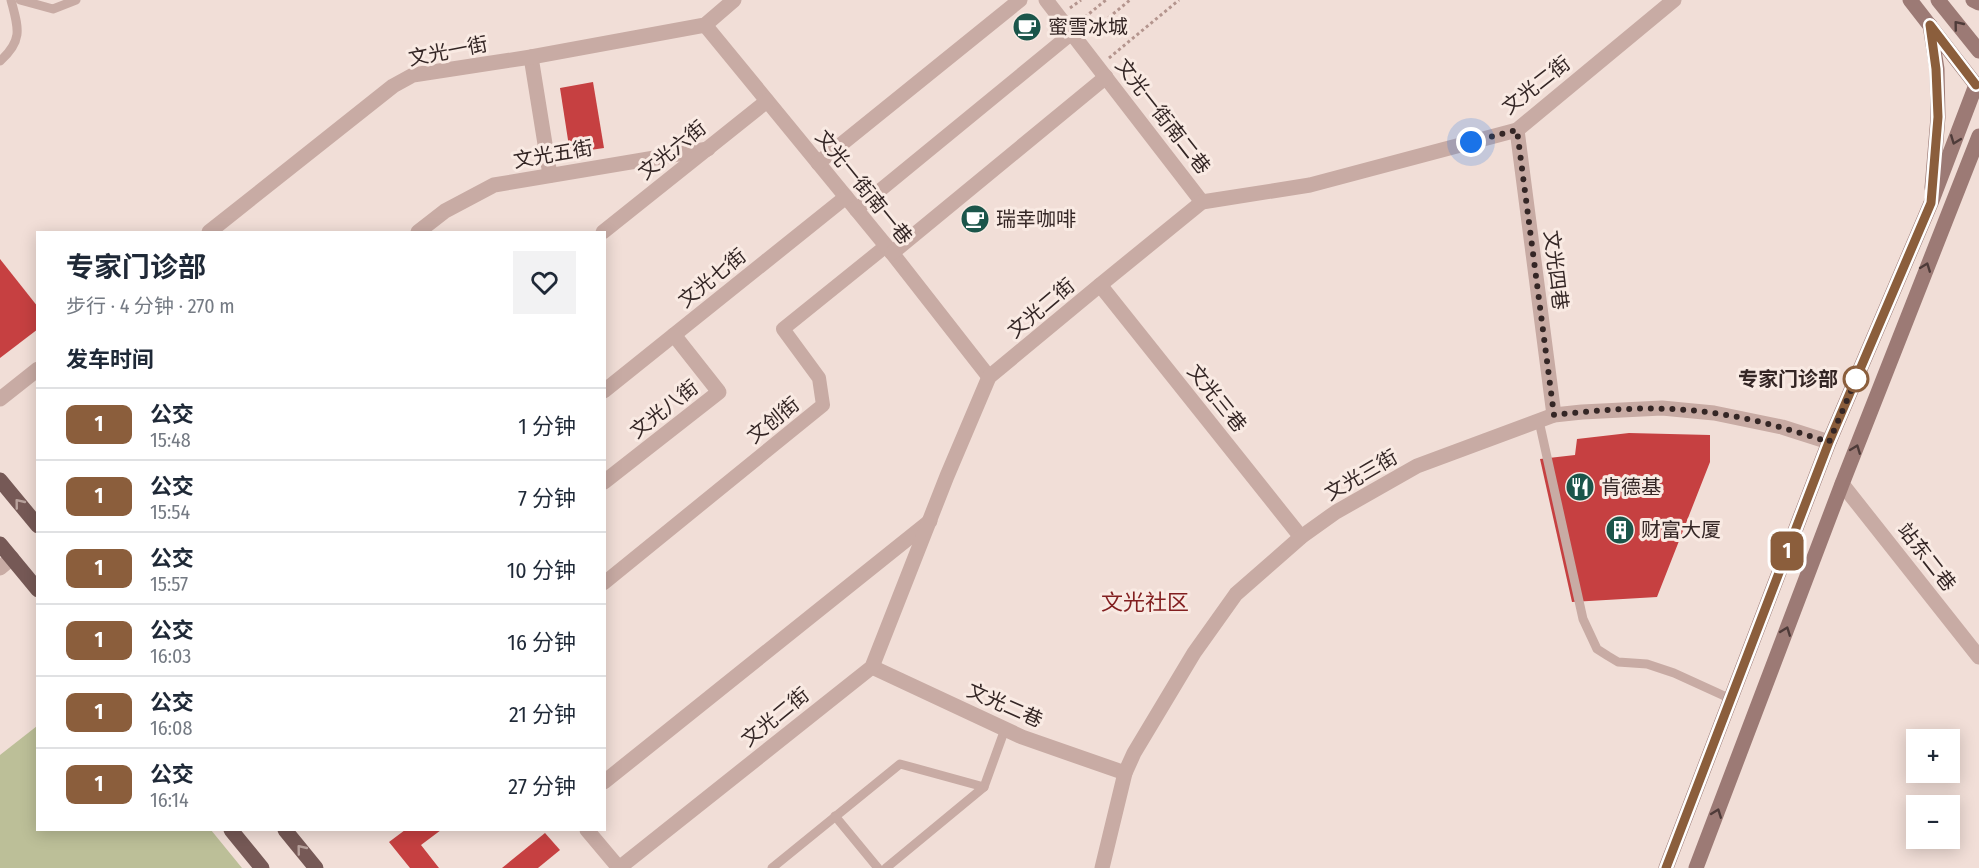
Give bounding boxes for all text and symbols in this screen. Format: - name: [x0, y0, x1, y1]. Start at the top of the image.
- cafe icon: 蜜雪冰城: [1011, 11, 1043, 43]
- place label: 蜜雪冰城: [1048, 15, 1128, 39]
- one-way arrow: [1955, 21, 1966, 32]
- street label: 文光一街: [406, 32, 490, 70]
- street label: 文光二街: [1497, 51, 1575, 119]
- street label: 文光一街南二巷: [1110, 53, 1216, 179]
- street label: 文光六街: [633, 116, 711, 184]
- street label: 文光一街南一巷: [811, 125, 917, 249]
- your location: [1456, 127, 1486, 157]
- one-way arrow: [1950, 133, 1962, 144]
- street label: 文光五街: [512, 135, 594, 173]
- cafe icon: 瑞幸咖啡: [959, 203, 991, 235]
- place label: 瑞幸咖啡: [996, 207, 1076, 231]
- street label: 文光四巷: [1539, 229, 1573, 311]
- street label: 文光七街: [673, 244, 751, 312]
- text: 专家门诊部: [66, 251, 206, 284]
- button: heart: [513, 251, 576, 314]
- one-way arrow: [1919, 262, 1932, 273]
- street label: 文光二街: [1003, 273, 1079, 343]
- text: 步行 · 4 分钟 · 270 m: [66, 294, 235, 318]
- text: 发车时间: [66, 346, 154, 373]
- street label: 文光三巷: [1183, 359, 1251, 437]
- marker: 专家门诊部: [1843, 366, 1869, 392]
- place label: 专家门诊部: [1738, 367, 1838, 391]
- street label: 文光八街: [625, 375, 703, 443]
- street label: 文创街: [742, 392, 804, 448]
- text: 公交: [150, 401, 194, 428]
- text: 1: [95, 411, 103, 437]
- text: 1 分钟: [518, 413, 576, 440]
- text: 15:48: [150, 428, 191, 452]
- one-way arrow: [1849, 444, 1861, 455]
- street label: 文光三街: [1320, 445, 1402, 505]
- restaurant icon: 肯德基: [1564, 471, 1596, 503]
- text: 公交: [150, 473, 194, 500]
- place label: 肯德基: [1601, 475, 1661, 499]
- text: 1: [95, 483, 103, 509]
- text: 7 分钟: [518, 485, 576, 512]
- one-way arrow: [15, 499, 26, 510]
- text: 15:54: [150, 500, 190, 524]
- building icon: 财富大厦: [1604, 514, 1636, 546]
- place label: 财富大厦: [1641, 518, 1721, 542]
- street label: 站东二巷: [1893, 518, 1961, 596]
- line badge: 1: [1768, 532, 1806, 570]
- text: 1: [1783, 538, 1791, 564]
- text: 公交: [150, 545, 194, 572]
- text: 1: [95, 555, 103, 581]
- text: 10 分钟: [507, 557, 576, 584]
- text: 15:57: [150, 572, 188, 596]
- district label: 文光社区: [1101, 589, 1189, 616]
- text: 公交: [150, 617, 194, 644]
- one-way arrow: [1779, 626, 1792, 637]
- text: 1: [95, 627, 103, 653]
- text: 16 分钟: [507, 629, 576, 656]
- text: 16:03: [150, 644, 191, 668]
- street label: 文光二巷: [964, 678, 1046, 732]
- street label: 文光二街: [736, 683, 814, 751]
- text: 公交: [150, 689, 194, 716]
- text: 1: [95, 699, 103, 725]
- text: 21 分钟: [509, 701, 576, 728]
- text: 16:08: [150, 716, 192, 740]
- map controls: [1906, 729, 1960, 849]
- button: +: [1906, 729, 1960, 783]
- text: 公交: [150, 761, 194, 788]
- text: 1: [95, 771, 103, 797]
- text: 27 分钟: [508, 773, 576, 800]
- text: 16:14: [150, 788, 189, 812]
- button: −: [1906, 795, 1960, 849]
- one-way arrow: [1710, 808, 1722, 819]
- one-way arrow: [297, 845, 308, 856]

